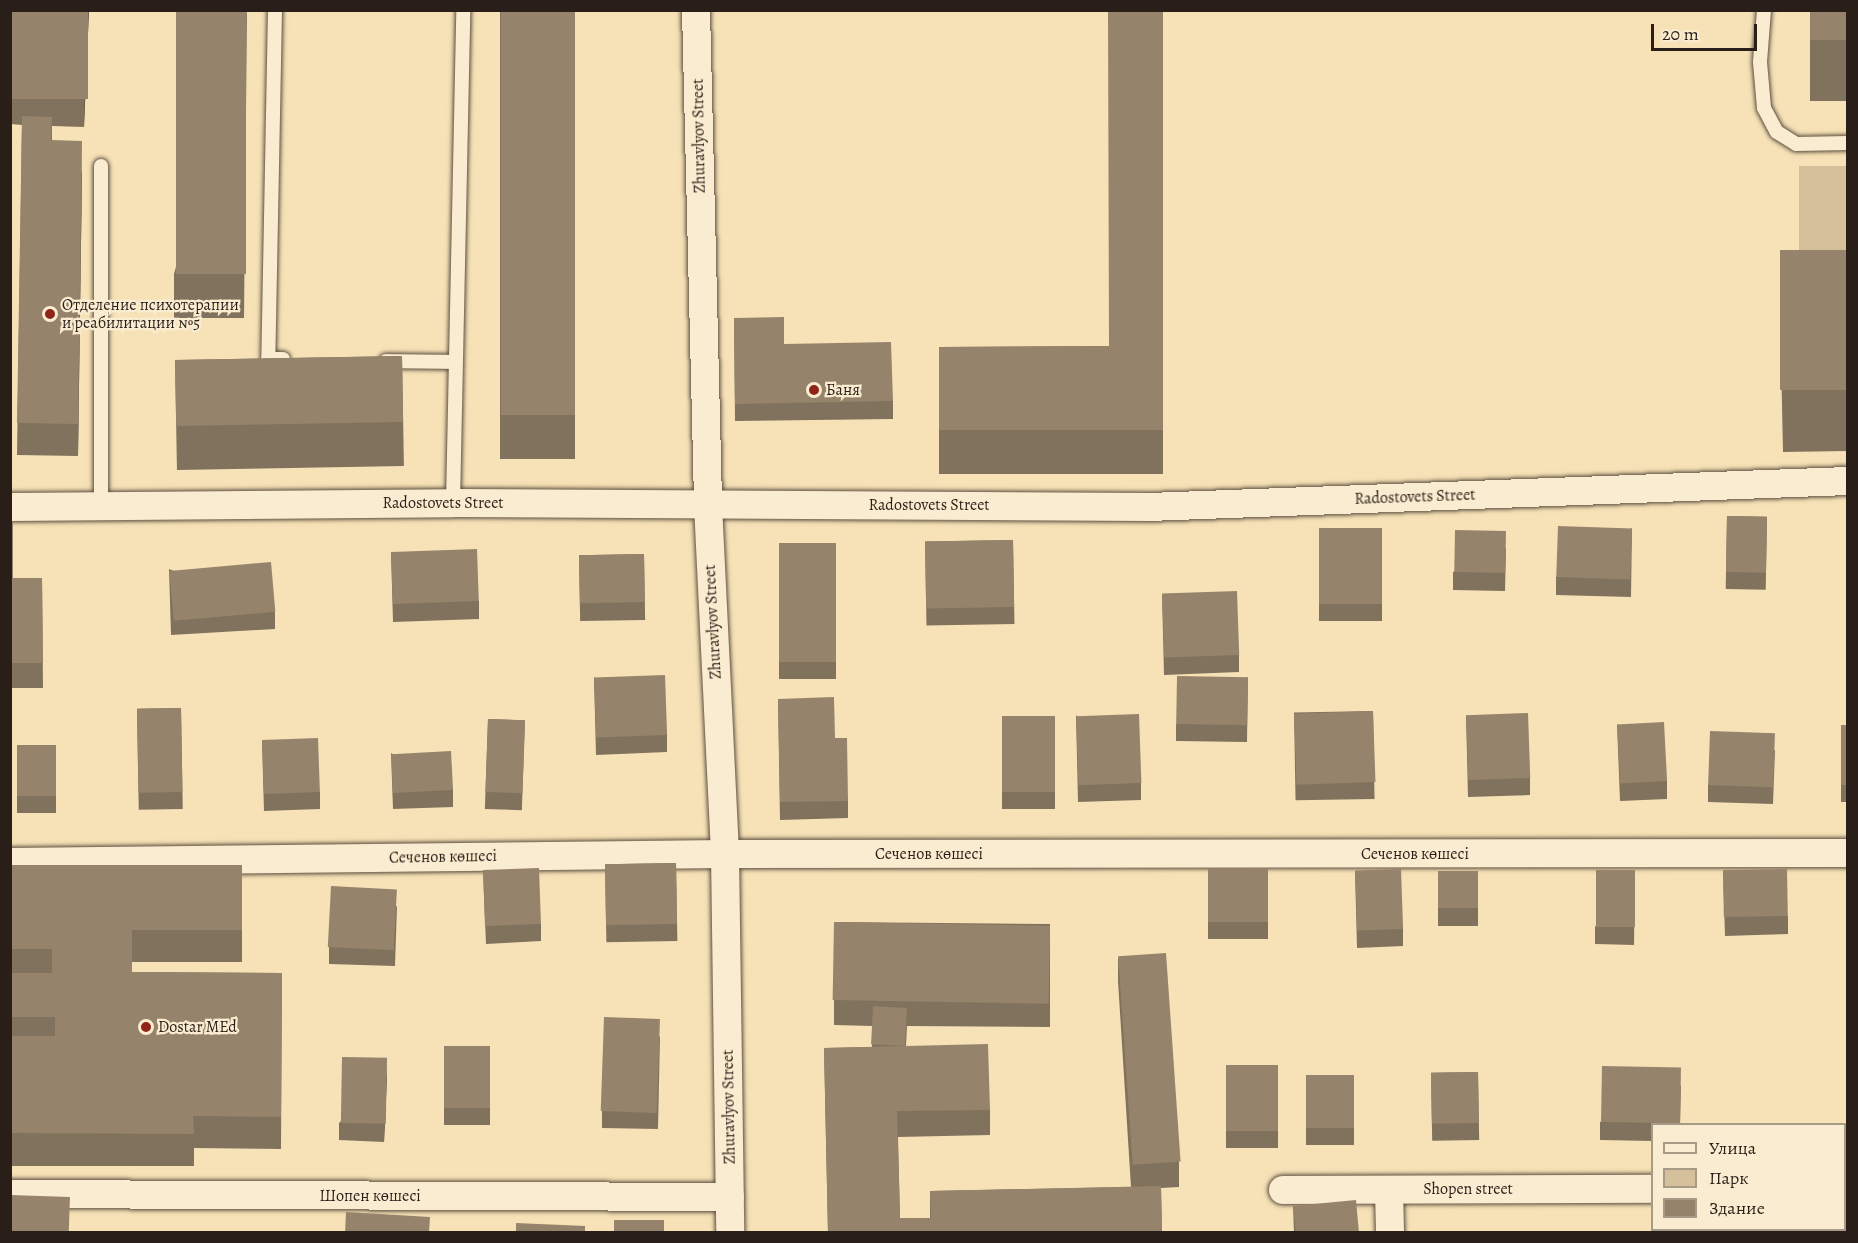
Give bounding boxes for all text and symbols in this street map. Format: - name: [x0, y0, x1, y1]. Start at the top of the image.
- scale bar: [1654, 12, 1760, 50]
- text: 20 m: [1662, 22, 1699, 46]
- street label: Zhuravlyov Street: [688, 79, 710, 193]
- place label: Отделение психотерапии и реабилитации №5: [62, 295, 239, 333]
- marker: Отделение психотерапии и реабилитации №5: [43, 307, 57, 321]
- place label: Баня: [826, 380, 860, 400]
- marker: Баня: [807, 383, 821, 397]
- street label: Radostovets Street: [1354, 485, 1476, 509]
- street label: Radostovets Street: [382, 493, 504, 513]
- street label: Radostovets Street: [868, 495, 990, 515]
- street label: Zhuravlyov Street: [700, 564, 726, 680]
- street label: Сеченов көшесі: [875, 844, 983, 864]
- street label: Сеченов көшесі: [1361, 844, 1469, 864]
- street label: Сеченов көшесі: [389, 846, 497, 868]
- place label: Dostar MEd: [158, 1017, 237, 1037]
- marker: Dostar MEd: [139, 1020, 153, 1034]
- street label: Zhuravlyov Street: [718, 1050, 740, 1164]
- legend: [1651, 1123, 1846, 1231]
- text: Улица: [1709, 1136, 1756, 1160]
- text: Парк: [1709, 1166, 1749, 1190]
- street label: Shopen street: [1423, 1179, 1513, 1199]
- street label: Шопен көшесі: [319, 1186, 421, 1206]
- text: Здание: [1709, 1196, 1765, 1220]

